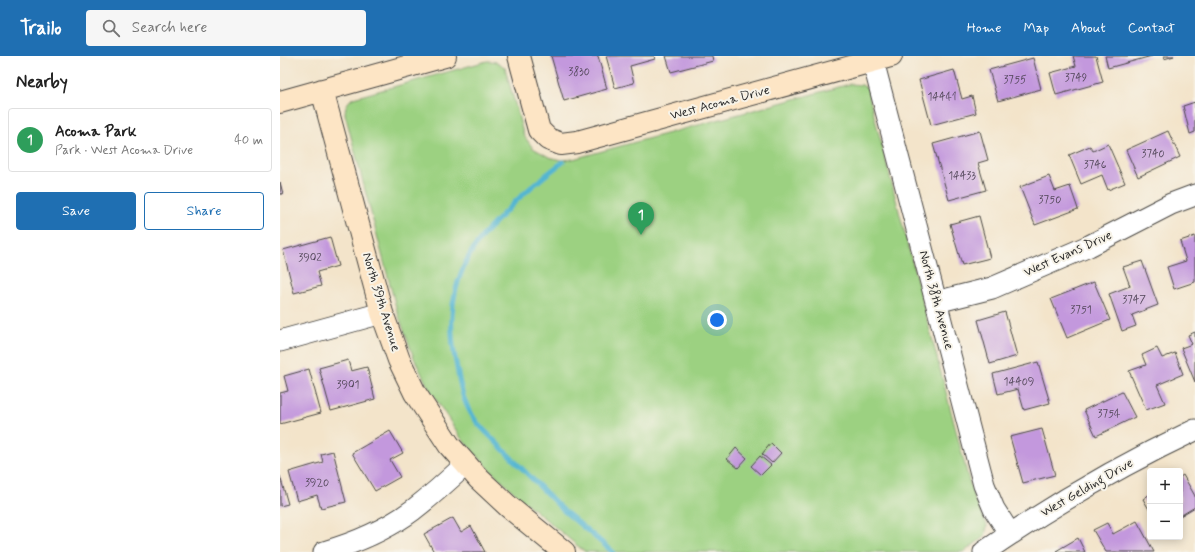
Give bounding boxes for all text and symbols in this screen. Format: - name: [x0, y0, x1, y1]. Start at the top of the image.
- search box: [86, 10, 366, 46]
- text: Trailo: [20, 16, 62, 41]
- icon: search: [100, 17, 122, 39]
- text: Search here: [132, 18, 207, 38]
- text: Home: [967, 19, 1001, 37]
- text: Map: [1023, 19, 1049, 37]
- text: About: [1071, 19, 1106, 37]
- text: Contact: [1128, 19, 1175, 37]
- house number: 3830: [568, 65, 590, 79]
- text: Nearby: [16, 71, 68, 93]
- house number: 3749: [1065, 71, 1087, 85]
- house number: 3755: [1003, 73, 1027, 87]
- street label: West Acoma Drive: [668, 82, 772, 124]
- house number: 14441: [927, 90, 957, 104]
- text: Acoma Park: [55, 122, 136, 142]
- text: 1: [27, 132, 33, 149]
- text: 40 m: [234, 132, 263, 149]
- text: Park · West Acoma Drive: [55, 142, 193, 159]
- house number: 3740: [1141, 147, 1165, 161]
- house number: 3746: [1084, 158, 1107, 172]
- house number: 14433: [948, 169, 976, 183]
- button: Save: [16, 192, 136, 230]
- button: Share: [144, 192, 264, 230]
- house number: 3750: [1039, 193, 1061, 207]
- pin: 1: [628, 202, 654, 235]
- street label: West Evans Drive: [1021, 227, 1115, 281]
- street label: North 38th Avenue: [915, 249, 957, 351]
- house number: 3902: [298, 251, 322, 265]
- street label: North 39th Avenue: [358, 251, 404, 353]
- house number: 3747: [1122, 293, 1146, 307]
- house number: 3751: [1070, 303, 1092, 317]
- your location: [707, 310, 727, 330]
- house number: 14409: [1004, 375, 1034, 389]
- house number: 3901: [336, 378, 360, 392]
- house number: 3754: [1097, 407, 1121, 421]
- street label: West Gelding Drive: [1038, 455, 1137, 523]
- map controls: [1147, 468, 1183, 540]
- button: +: [1147, 468, 1183, 504]
- house number: 3920: [305, 476, 329, 490]
- button: −: [1147, 504, 1183, 540]

